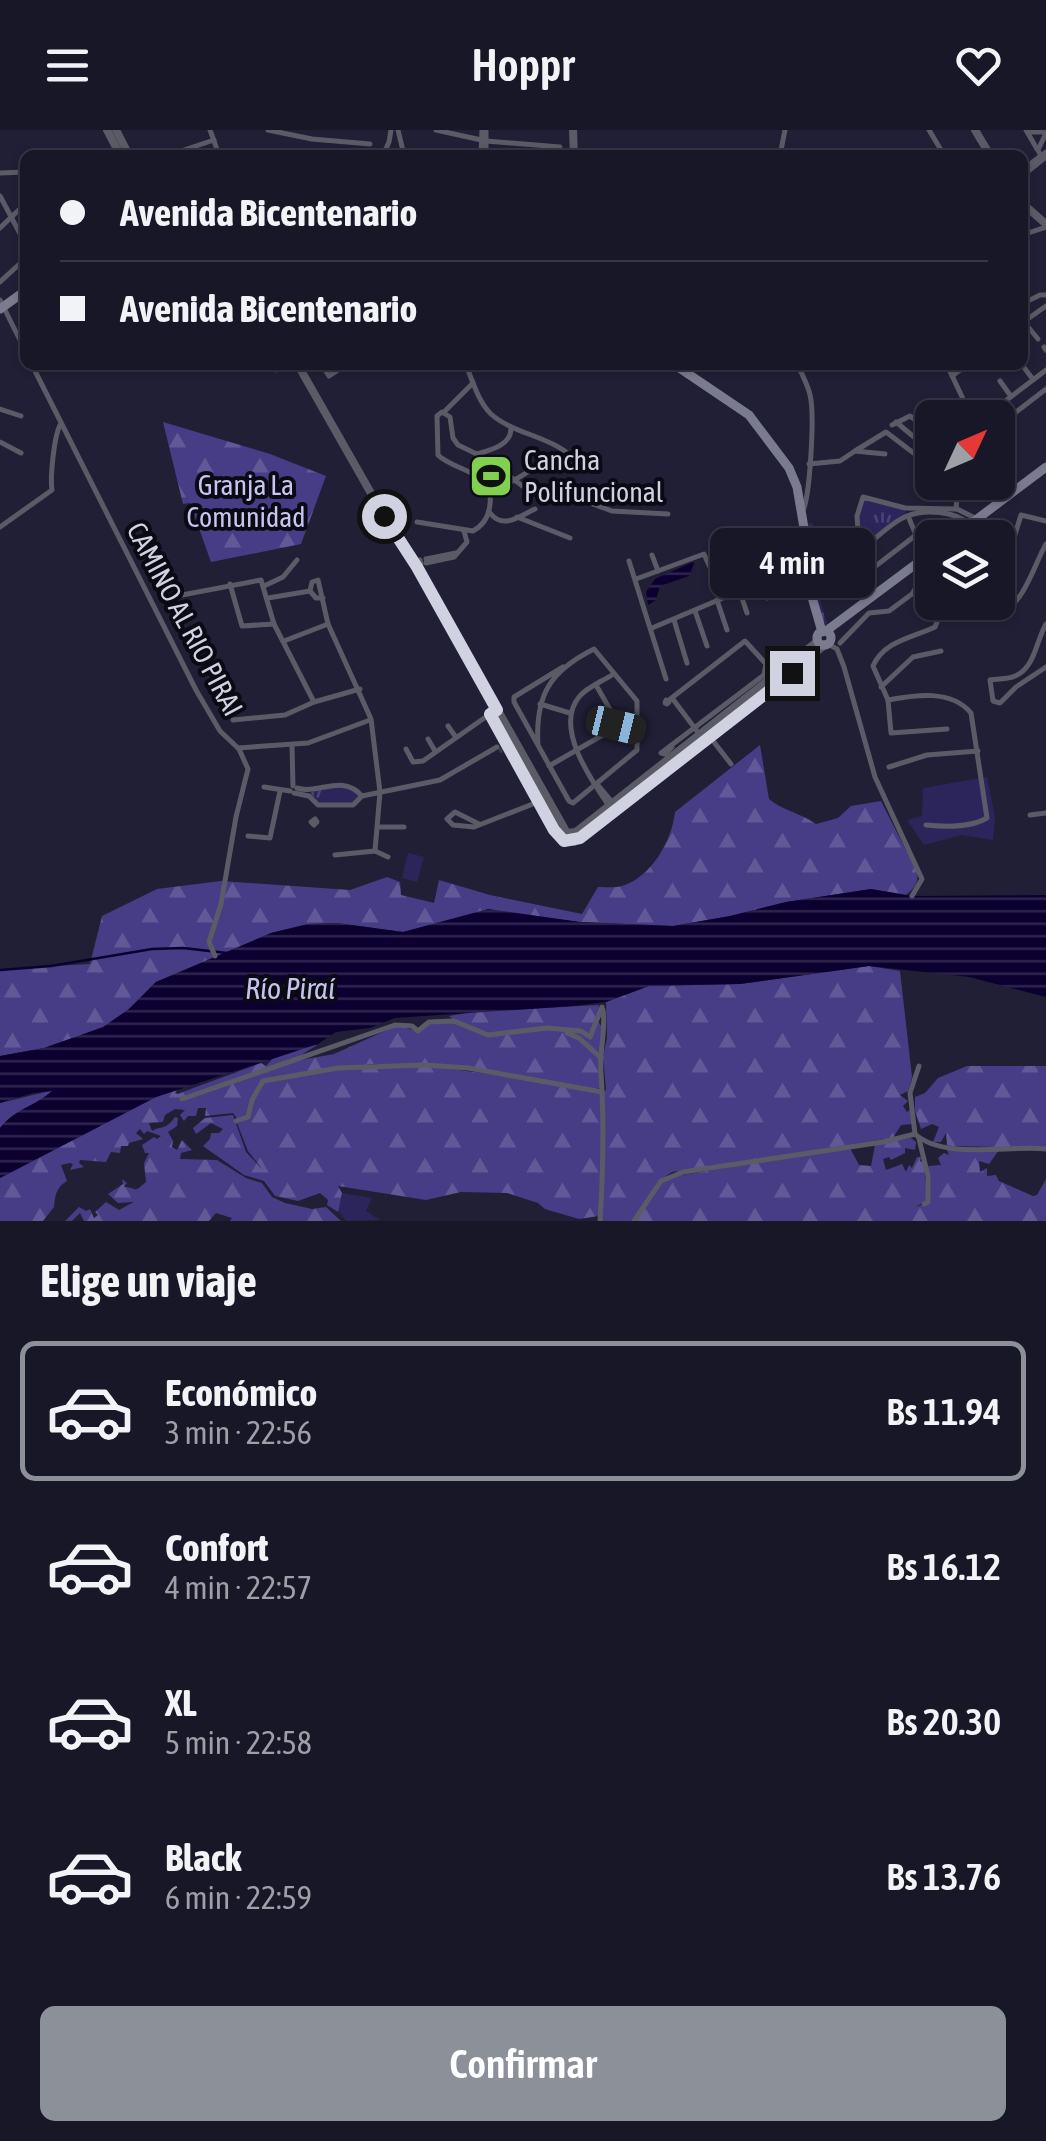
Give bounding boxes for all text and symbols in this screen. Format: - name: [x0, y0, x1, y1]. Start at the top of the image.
- icon: menu: [40, 38, 95, 93]
- icon: heart: [951, 38, 1006, 93]
- text: Hoppr: [471, 39, 575, 91]
- text: Avenida Bicentenario: [120, 191, 417, 234]
- text: Avenida Bicentenario: [120, 287, 417, 330]
- north arrow: [915, 400, 1015, 500]
- map controls: [915, 400, 1015, 620]
- place label: Cancha Polifuncional: [524, 444, 664, 508]
- sports icon: Cancha Polifuncional: [468, 453, 514, 499]
- park label: Granja La Comunidad: [186, 469, 306, 533]
- route start: [362, 494, 407, 539]
- street label: CAMINO AL RIO PIRAI: [121, 517, 249, 721]
- button: layers: [915, 520, 1015, 620]
- callout: 4 min: [710, 528, 874, 598]
- text: 4 min: [760, 544, 825, 581]
- route end: [770, 651, 815, 696]
- car: [583, 703, 649, 747]
- water label: Río Piraí: [245, 971, 336, 1005]
- text: Elige un viaje: [40, 1255, 257, 1307]
- icon: car: [45, 1366, 135, 1456]
- text: Económico: [165, 1371, 317, 1414]
- text: Bs 11.94: [886, 1390, 1001, 1433]
- text: 3 min · 22:56: [165, 1414, 312, 1451]
- icon: car: [45, 1521, 135, 1611]
- text: Confort: [165, 1526, 269, 1569]
- text: Bs 16.12: [886, 1545, 1001, 1588]
- text: 4 min · 22:57: [165, 1569, 312, 1606]
- icon: car: [45, 1676, 135, 1766]
- text: XL: [165, 1681, 197, 1724]
- text: Bs 20.30: [886, 1700, 1001, 1743]
- text: 5 min · 22:58: [165, 1724, 312, 1761]
- icon: car: [45, 1831, 135, 1921]
- text: Black: [165, 1836, 242, 1879]
- text: Bs 13.76: [886, 1855, 1001, 1898]
- text: 6 min · 22:59: [165, 1879, 312, 1916]
- button: Confirmar: [40, 2006, 1006, 2121]

